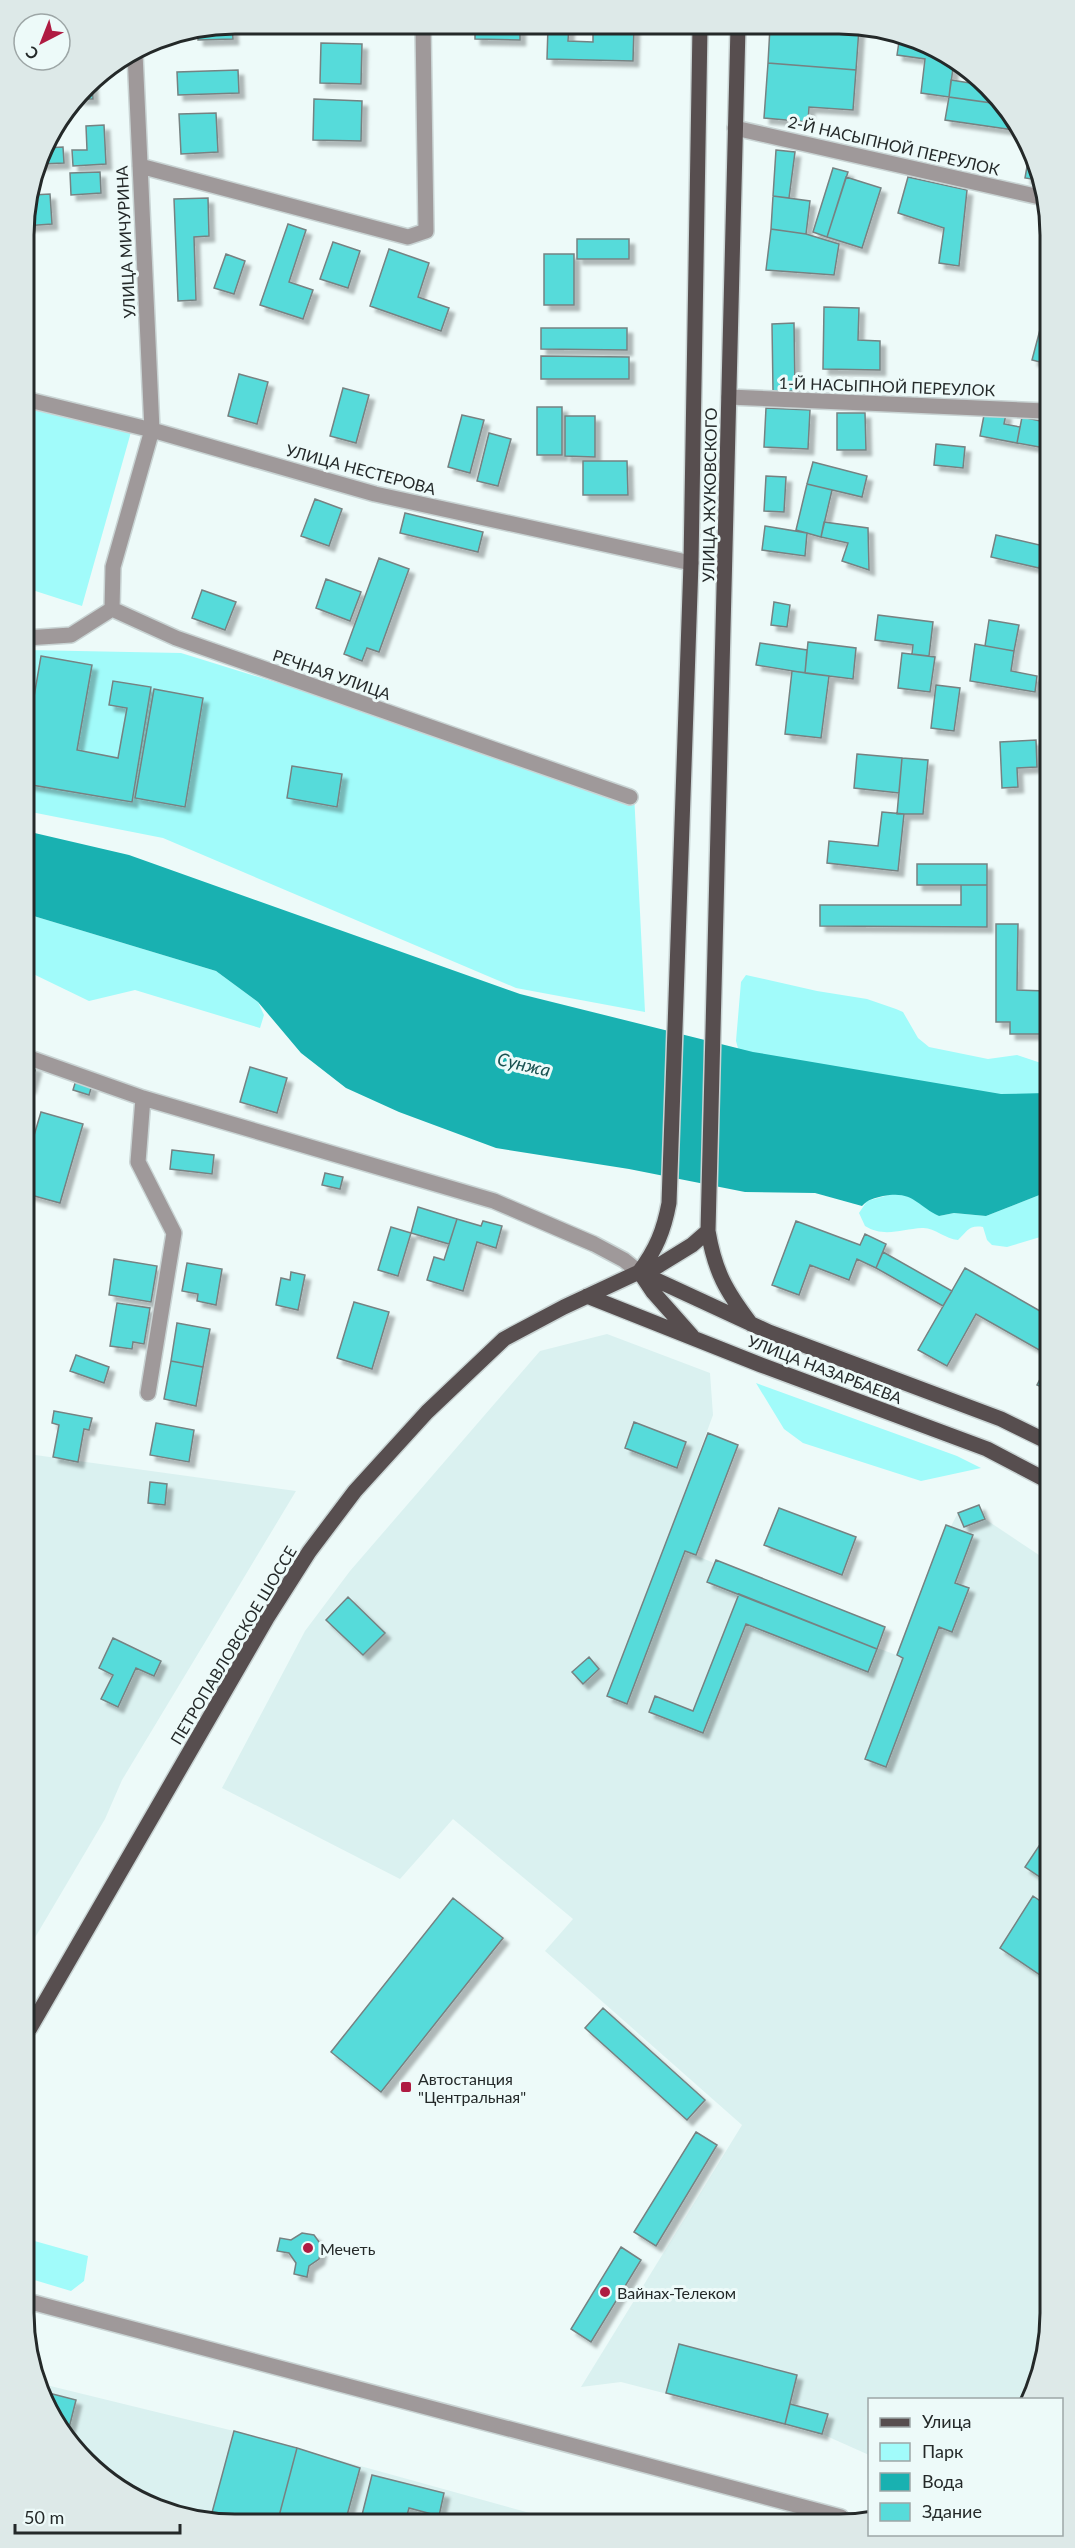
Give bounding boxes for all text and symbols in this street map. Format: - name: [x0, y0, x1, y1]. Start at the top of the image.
- north arrow: [12, 12, 72, 72]
- text: С: [21, 43, 42, 64]
- street label: 2-Й НАСЫПНОЙ ПЕРЕУЛОК: [786, 111, 1002, 179]
- street label: УЛИЦА МИЧУРИНА: [112, 165, 138, 319]
- street label: 1-Й НАСЫПНОЙ ПЕРЕУЛОК: [778, 373, 996, 399]
- street label: УЛИЦА ЖУКОВСКОГО: [698, 407, 720, 583]
- street label: УЛИЦА НЕСТЕРОВА: [284, 440, 438, 498]
- street label: РЕЧНАЯ УЛИЦА: [271, 645, 394, 703]
- water label: Сунжа: [495, 1047, 553, 1081]
- street label: УЛИЦА НАЗАРБАЕВА: [745, 1331, 905, 1407]
- street label: ПЕТРОПАВЛОВСКОЕ ШОССЕ: [166, 1542, 300, 1748]
- place label: Автостанция "Центральная": [418, 2069, 526, 2106]
- marker: Автостанция "Центральная": [399, 2080, 413, 2094]
- place label: Мечеть: [320, 2239, 376, 2258]
- marker: Мечеть: [301, 2241, 315, 2255]
- place label: Вайнах-Телеком: [617, 2283, 736, 2302]
- marker: Вайнах-Телеком: [598, 2285, 612, 2299]
- legend: [868, 2398, 1063, 2536]
- text: Улица: [922, 2410, 972, 2432]
- text: Парк: [922, 2440, 964, 2462]
- text: Вода: [922, 2470, 963, 2492]
- scale bar: [15, 2497, 180, 2535]
- text: Здание: [922, 2500, 982, 2522]
- text: 50 m: [24, 2506, 64, 2528]

